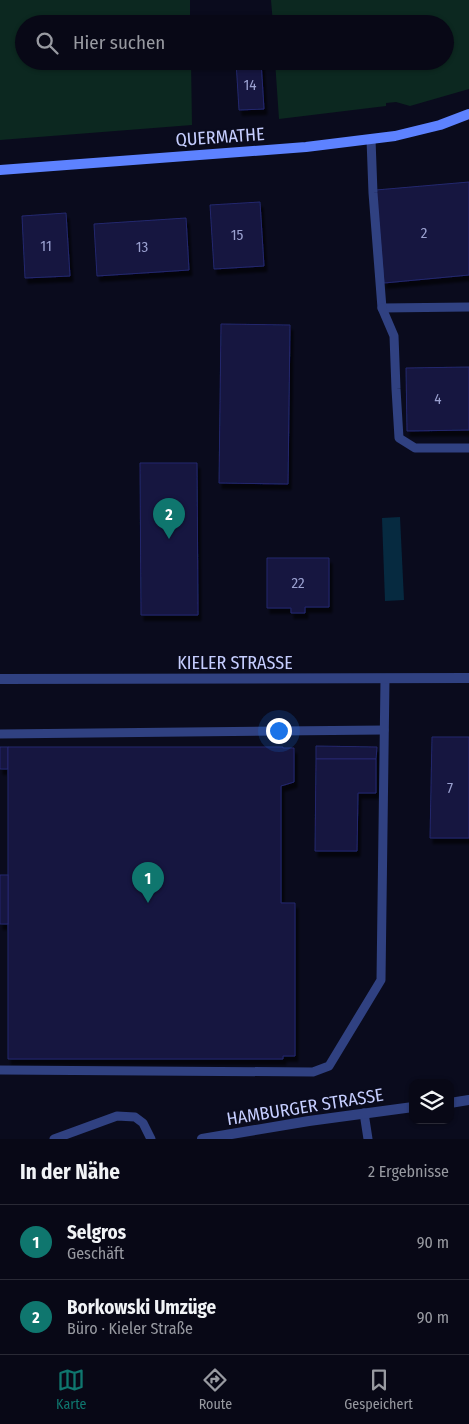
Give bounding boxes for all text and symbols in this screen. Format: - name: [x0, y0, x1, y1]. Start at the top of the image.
- search box: [15, 15, 454, 70]
- icon: search: [33, 29, 61, 57]
- text: Hier suchen: [73, 31, 165, 54]
- house number: 14: [243, 76, 257, 94]
- street label: QUERMATHE: [175, 123, 265, 151]
- house number: 2: [421, 224, 428, 242]
- house number: 15: [231, 226, 243, 244]
- house number: 11: [40, 237, 52, 255]
- house number: 13: [136, 238, 149, 256]
- house number: 4: [434, 390, 442, 408]
- pin: 2: [153, 498, 185, 539]
- house number: 22: [291, 574, 305, 592]
- street label: KIELER STRASSE: [177, 652, 293, 674]
- your location: [266, 718, 292, 744]
- house number: 7: [447, 779, 453, 797]
- pin: 1: [132, 862, 164, 903]
- map controls: [409, 1079, 454, 1124]
- button: layers: [409, 1079, 454, 1124]
- street label: HAMBURGER STRASSE: [225, 1084, 385, 1130]
- text: In der Nähe: [20, 1159, 120, 1185]
- text: 2 Ergebnisse: [368, 1162, 449, 1181]
- text: Selgros: [67, 1221, 126, 1244]
- text: 1: [33, 1233, 39, 1252]
- text: 90 m: [417, 1233, 449, 1252]
- text: Geschäft: [67, 1244, 124, 1263]
- text: Borkowski Umzüge: [67, 1296, 216, 1319]
- text: 2: [32, 1308, 40, 1327]
- text: 90 m: [417, 1308, 449, 1327]
- text: Büro · Kieler Straße: [67, 1319, 193, 1338]
- tab: Karte: [56, 1366, 86, 1413]
- tab: Route: [199, 1366, 232, 1413]
- tab: Gespeichert: [344, 1366, 413, 1413]

